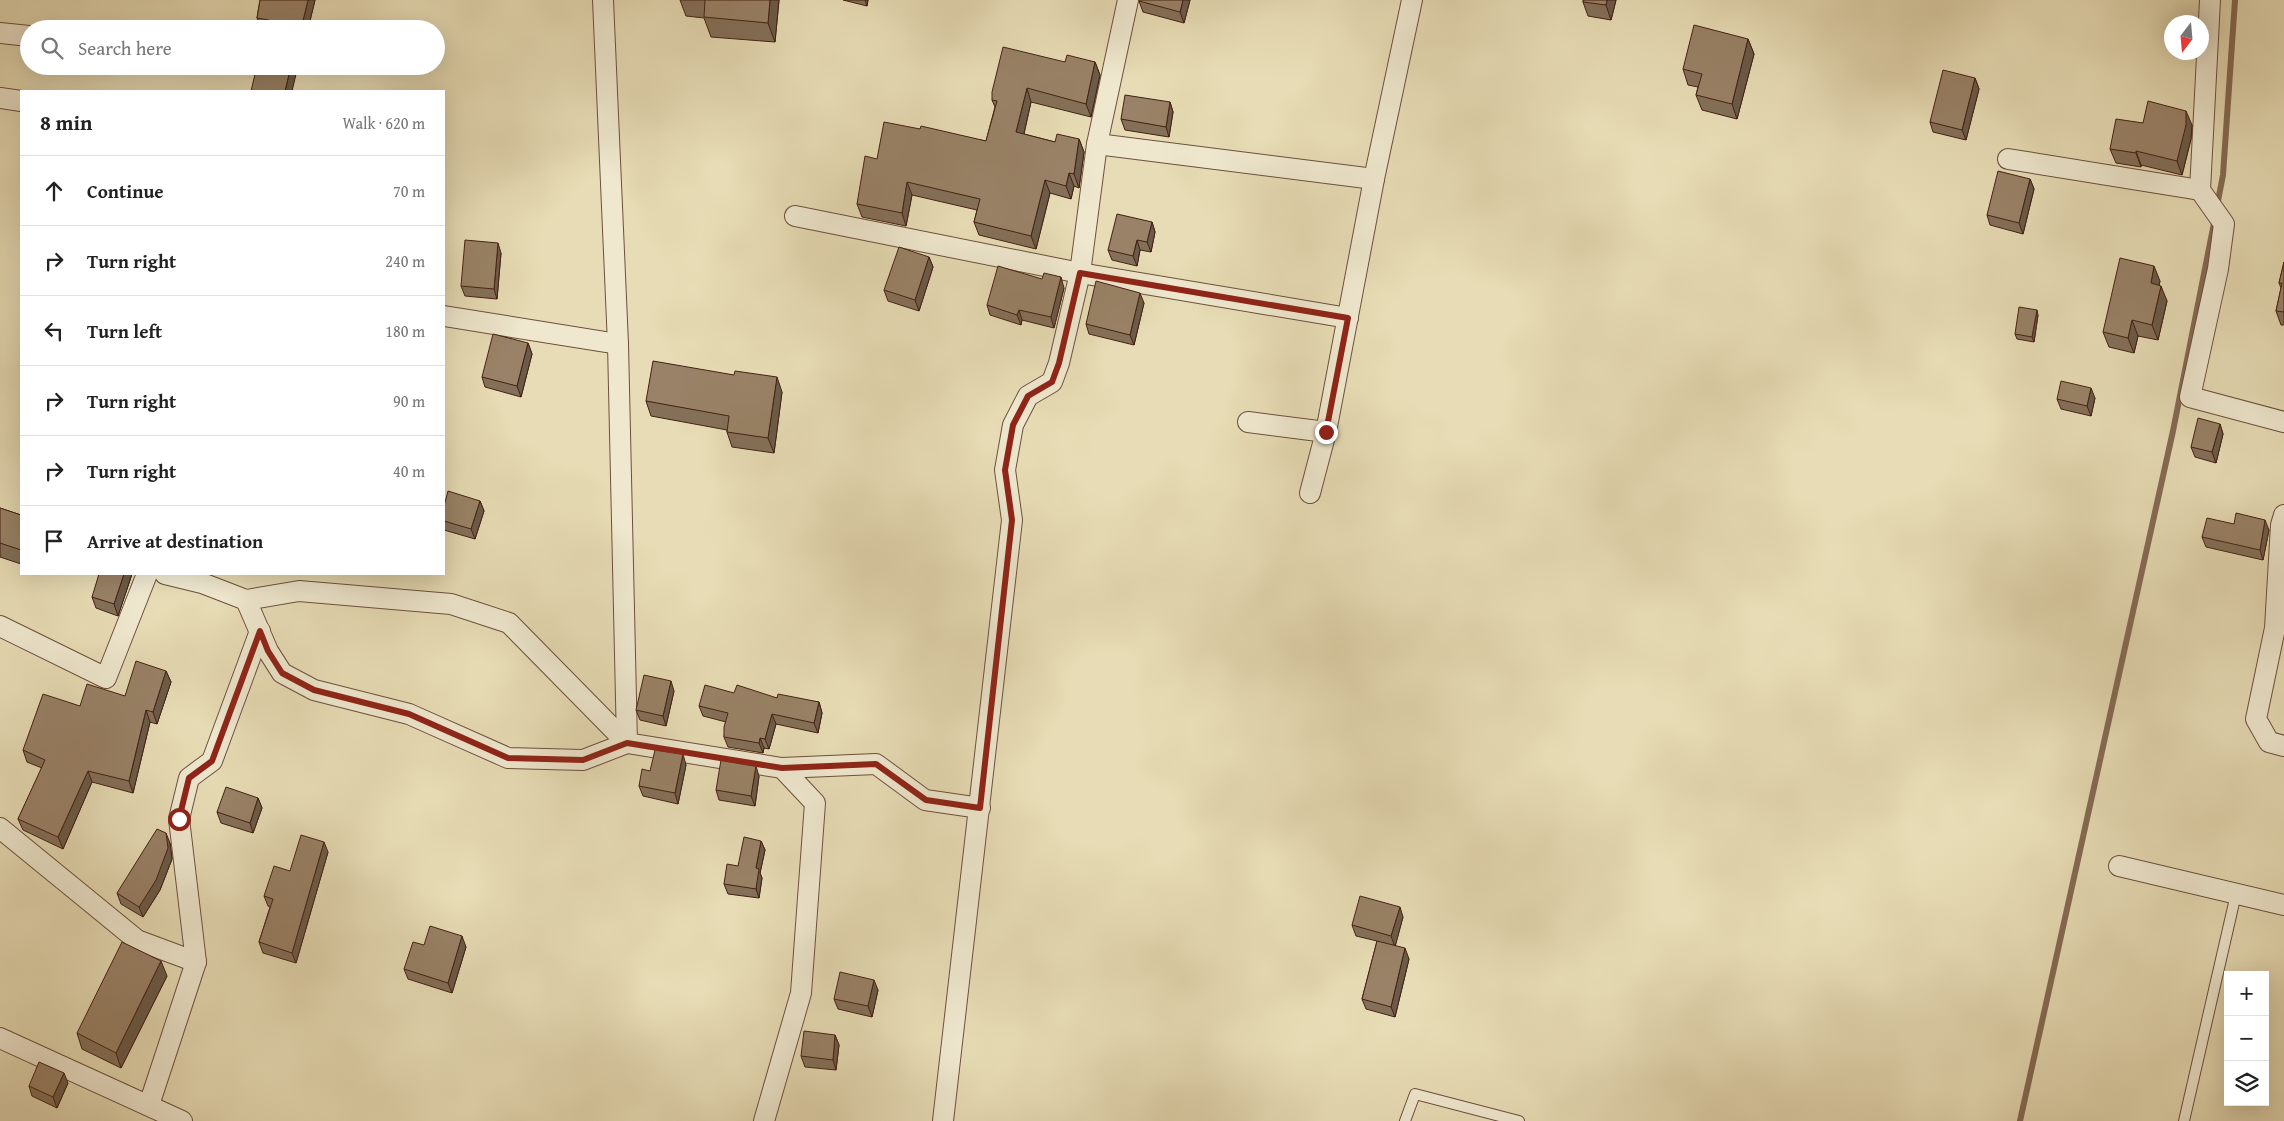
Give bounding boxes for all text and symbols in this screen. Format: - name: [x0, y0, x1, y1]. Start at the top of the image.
- north arrow: [2164, 15, 2209, 60]
- search box: [20, 20, 445, 75]
- icon: search: [38, 34, 66, 62]
- text: Search here: [78, 34, 172, 62]
- text: 8 min: [40, 107, 92, 138]
- text: Walk · 620 m: [342, 111, 425, 135]
- icon: ahead: [40, 177, 68, 205]
- text: Continue: [87, 177, 164, 205]
- text: 70 m: [393, 179, 425, 203]
- icon: right: [40, 247, 68, 275]
- text: Turn right: [87, 247, 176, 275]
- text: 240 m: [385, 249, 425, 273]
- icon: left: [40, 317, 68, 345]
- text: Turn left: [87, 317, 162, 345]
- text: 180 m: [385, 319, 425, 343]
- icon: right: [40, 387, 68, 415]
- text: Turn right: [87, 387, 176, 415]
- text: 90 m: [393, 389, 425, 413]
- route end: [1315, 421, 1338, 444]
- icon: right: [40, 457, 68, 485]
- text: Turn right: [87, 457, 176, 485]
- text: 40 m: [393, 459, 425, 483]
- icon: arrive: [40, 527, 68, 555]
- text: Arrive at destination: [87, 527, 263, 555]
- route start: [168, 808, 191, 831]
- map controls: [2224, 971, 2269, 1106]
- button: +: [2224, 971, 2269, 1016]
- button: −: [2224, 1016, 2269, 1061]
- button: layers: [2224, 1061, 2269, 1106]

